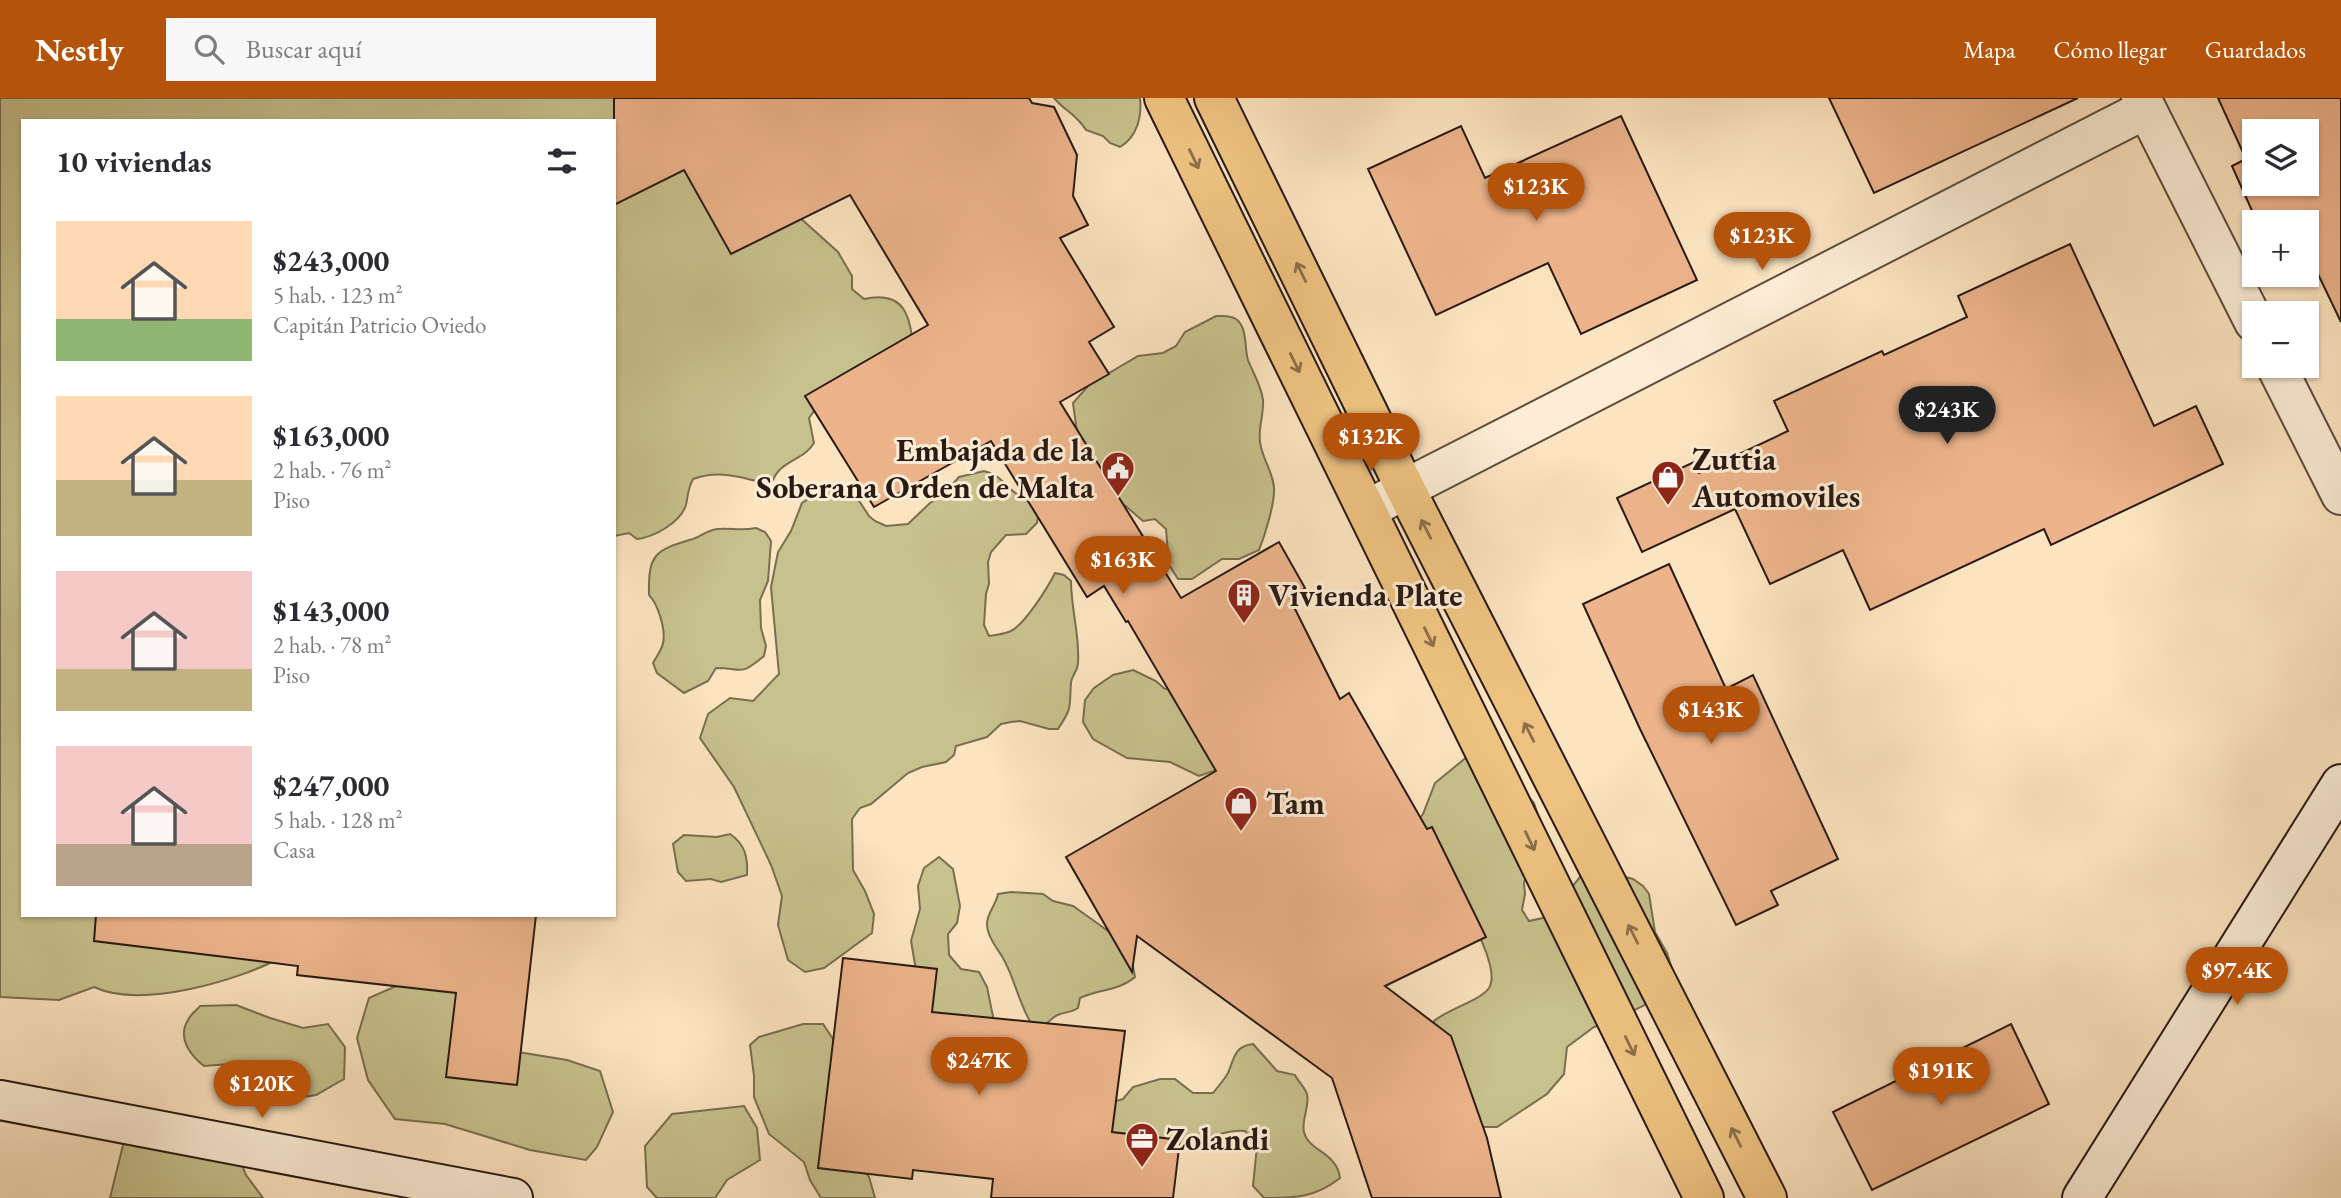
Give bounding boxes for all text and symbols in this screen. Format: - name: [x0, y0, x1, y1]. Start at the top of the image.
- search box: [166, 18, 656, 81]
- text: Nestly: [35, 28, 124, 71]
- icon: search: [190, 30, 228, 68]
- text: Buscar aquí: [246, 32, 362, 66]
- text: Mapa: [1963, 34, 2016, 65]
- text: Cómo llegar: [2054, 34, 2167, 65]
- text: Guardados: [2205, 34, 2306, 65]
- map controls: [2242, 119, 2319, 378]
- button: layers: [2242, 119, 2319, 196]
- text: 10 viviendas: [56, 142, 212, 181]
- icon: filters: [543, 142, 581, 180]
- one-way arrow: [1188, 148, 1202, 169]
- pin: $123K: [1487, 164, 1585, 223]
- text: $123K: [1504, 171, 1568, 201]
- button: +: [2242, 210, 2319, 287]
- pin: $123K: [1713, 212, 1811, 272]
- text: $123K: [1730, 220, 1794, 250]
- text: $243,000: [273, 241, 389, 280]
- icon: home: [112, 249, 196, 333]
- one-way arrow: [1293, 262, 1307, 283]
- text: 5 hab. · 123 m²: [273, 280, 403, 310]
- button: −: [2242, 301, 2319, 378]
- text: Capitán Patricio Oviedo: [273, 310, 487, 340]
- one-way arrow: [1289, 352, 1302, 373]
- pin: $243K: [1898, 386, 1996, 446]
- text: $243K: [1915, 394, 1979, 424]
- pin: $132K: [1322, 414, 1420, 473]
- text: $163,000: [273, 416, 389, 455]
- text: $132K: [1339, 421, 1403, 451]
- icon: home: [112, 424, 196, 508]
- place label: Embajada de la Soberana Orden de Malta: [756, 429, 1095, 508]
- place label: Zuttia Automoviles: [1691, 438, 1860, 517]
- public building icon: Embajada de la Soberana Orden de Malta: [1099, 449, 1137, 498]
- text: 2 hab. · 76 m²: [273, 455, 392, 485]
- shop icon: Zuttia Automoviles: [1649, 458, 1687, 507]
- text: Piso: [273, 485, 310, 515]
- one-way arrow: [1419, 519, 1432, 540]
- pin: $163K: [1074, 536, 1172, 596]
- text: $163K: [1091, 544, 1155, 574]
- place label: Vivienda Plate: [1268, 574, 1463, 616]
- building icon: Vivienda Plate: [1225, 576, 1263, 625]
- text: $143,000: [273, 591, 389, 630]
- icon: home: [112, 599, 196, 683]
- one-way arrow: [1423, 626, 1437, 647]
- text: 2 hab. · 78 m²: [273, 630, 392, 660]
- text: Piso: [273, 660, 310, 690]
- pin: $143K: [1662, 686, 1760, 746]
- text: $143K: [1679, 694, 1743, 724]
- one-way arrow: [1522, 722, 1536, 743]
- text: $247,000: [273, 766, 389, 805]
- icon: home: [112, 774, 196, 858]
- place label: Tam: [1266, 782, 1325, 824]
- shop icon: Tam: [1222, 784, 1260, 833]
- text: 5 hab. · 128 m²: [273, 805, 403, 835]
- one-way arrow: [1523, 830, 1537, 851]
- text: Casa: [273, 835, 315, 865]
- one-way arrow: [1625, 925, 1639, 945]
- pin: $97.4K: [2180, 948, 2294, 1007]
- text: $97.4K: [2202, 955, 2272, 985]
- one-way arrow: [1623, 1035, 1637, 1056]
- pin: $247K: [930, 1038, 1028, 1097]
- text: $247K: [947, 1045, 1011, 1075]
- pin: $191K: [1892, 1048, 1990, 1107]
- text: $191K: [1909, 1055, 1973, 1085]
- pin: $120K: [213, 1060, 311, 1120]
- text: $120K: [230, 1068, 294, 1098]
- place label: Zolandi: [1166, 1118, 1270, 1160]
- office icon: Zolandi: [1123, 1120, 1161, 1169]
- one-way arrow: [1728, 1127, 1742, 1148]

